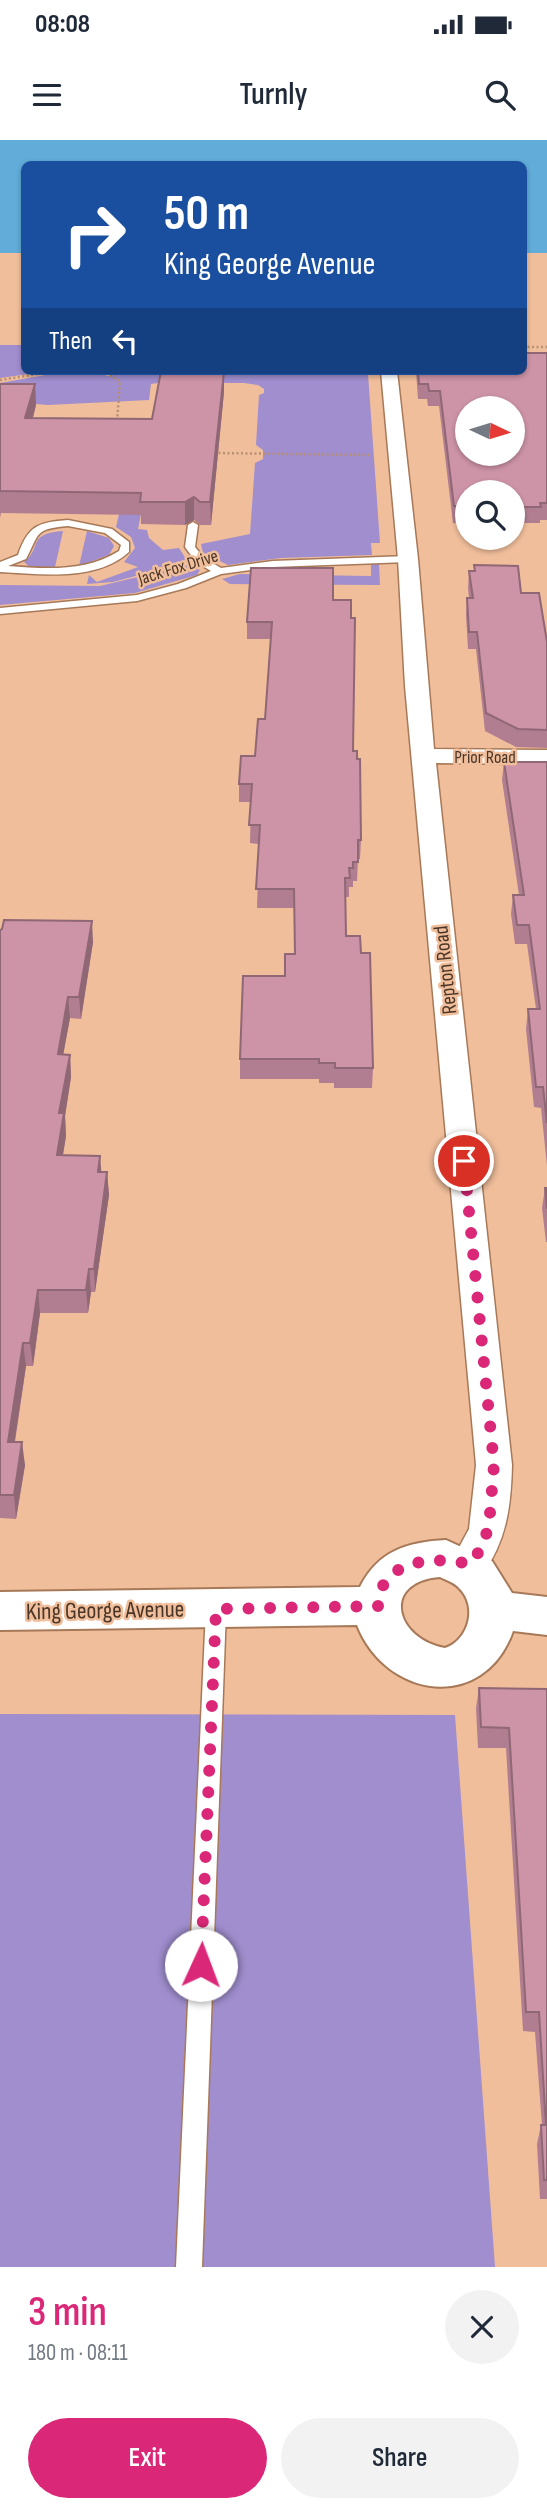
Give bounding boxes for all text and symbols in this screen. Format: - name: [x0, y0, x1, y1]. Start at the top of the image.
- text: 08:08: [35, 9, 90, 40]
- text: Turnly: [239, 75, 308, 114]
- icon: menu: [28, 76, 66, 114]
- icon: search: [481, 76, 519, 114]
- text: 50 m: [164, 185, 249, 244]
- icon: right: [49, 189, 140, 280]
- text: King George Avenue: [164, 245, 375, 284]
- icon: left: [106, 322, 144, 360]
- text: Then: [49, 326, 92, 357]
- north arrow: [455, 396, 525, 466]
- map controls: [455, 396, 525, 550]
- button: search: [455, 480, 525, 550]
- street label: Jack Fox Drive: [135, 545, 221, 590]
- street label: Prior Road: [454, 747, 516, 768]
- street label: Repton Road: [428, 924, 463, 1015]
- pin: [434, 1131, 494, 1191]
- icon: arrive: [445, 1142, 483, 1180]
- street label: King George Avenue: [25, 1595, 185, 1626]
- position arrow: [164, 1928, 238, 2002]
- text: 3 min: [28, 2287, 107, 2338]
- button: close: [445, 2290, 519, 2364]
- text: 180 m · 08:11: [28, 2339, 127, 2367]
- button: Exit: [28, 2418, 267, 2498]
- button: Share: [281, 2418, 519, 2498]

